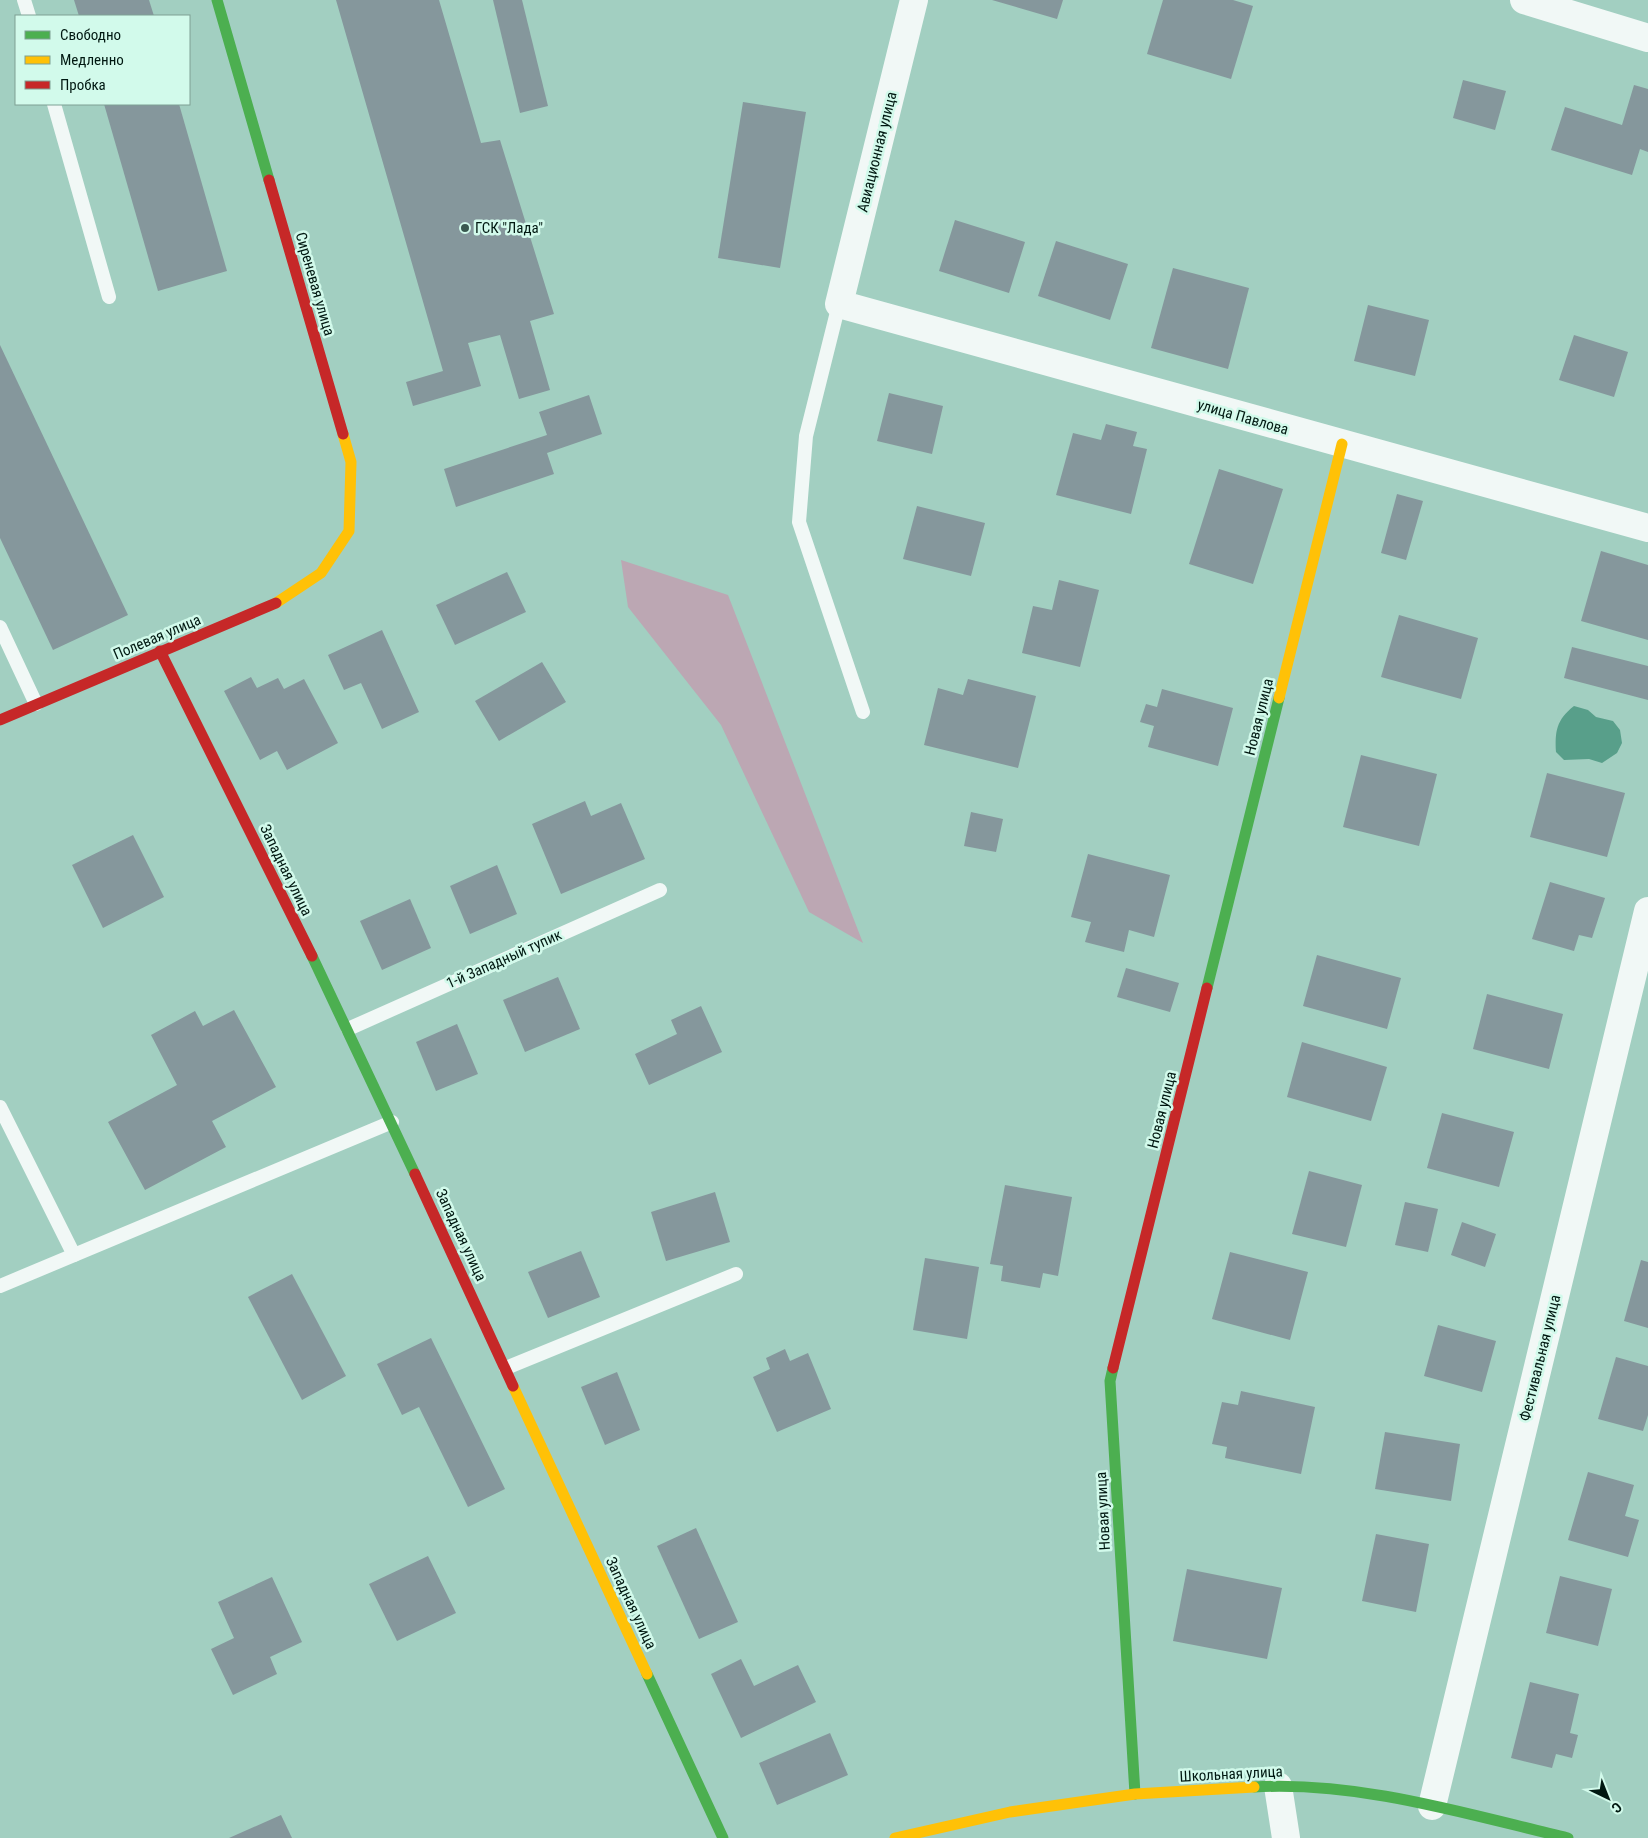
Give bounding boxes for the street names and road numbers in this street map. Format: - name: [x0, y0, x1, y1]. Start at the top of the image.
- street label: Авиационная улица: [853, 90, 901, 214]
- street label: Сиреневая улица: [292, 230, 338, 338]
- street label: улица Павлова: [1195, 395, 1291, 439]
- street label: Полевая улица: [111, 611, 203, 663]
- street label: Новая улица: [1241, 677, 1277, 757]
- street label: Западная улица: [256, 821, 316, 919]
- street label: 1-й Западный тупик: [444, 926, 564, 992]
- street label: Новая улица: [1144, 1070, 1180, 1150]
- street label: Западная улица: [432, 1186, 490, 1284]
- street label: Фестивальная улица: [1516, 1293, 1564, 1423]
- street label: Новая улица: [1092, 1471, 1114, 1551]
- street label: Западная улица: [602, 1554, 660, 1652]
- street label: Школьная улица: [1179, 1762, 1283, 1786]

